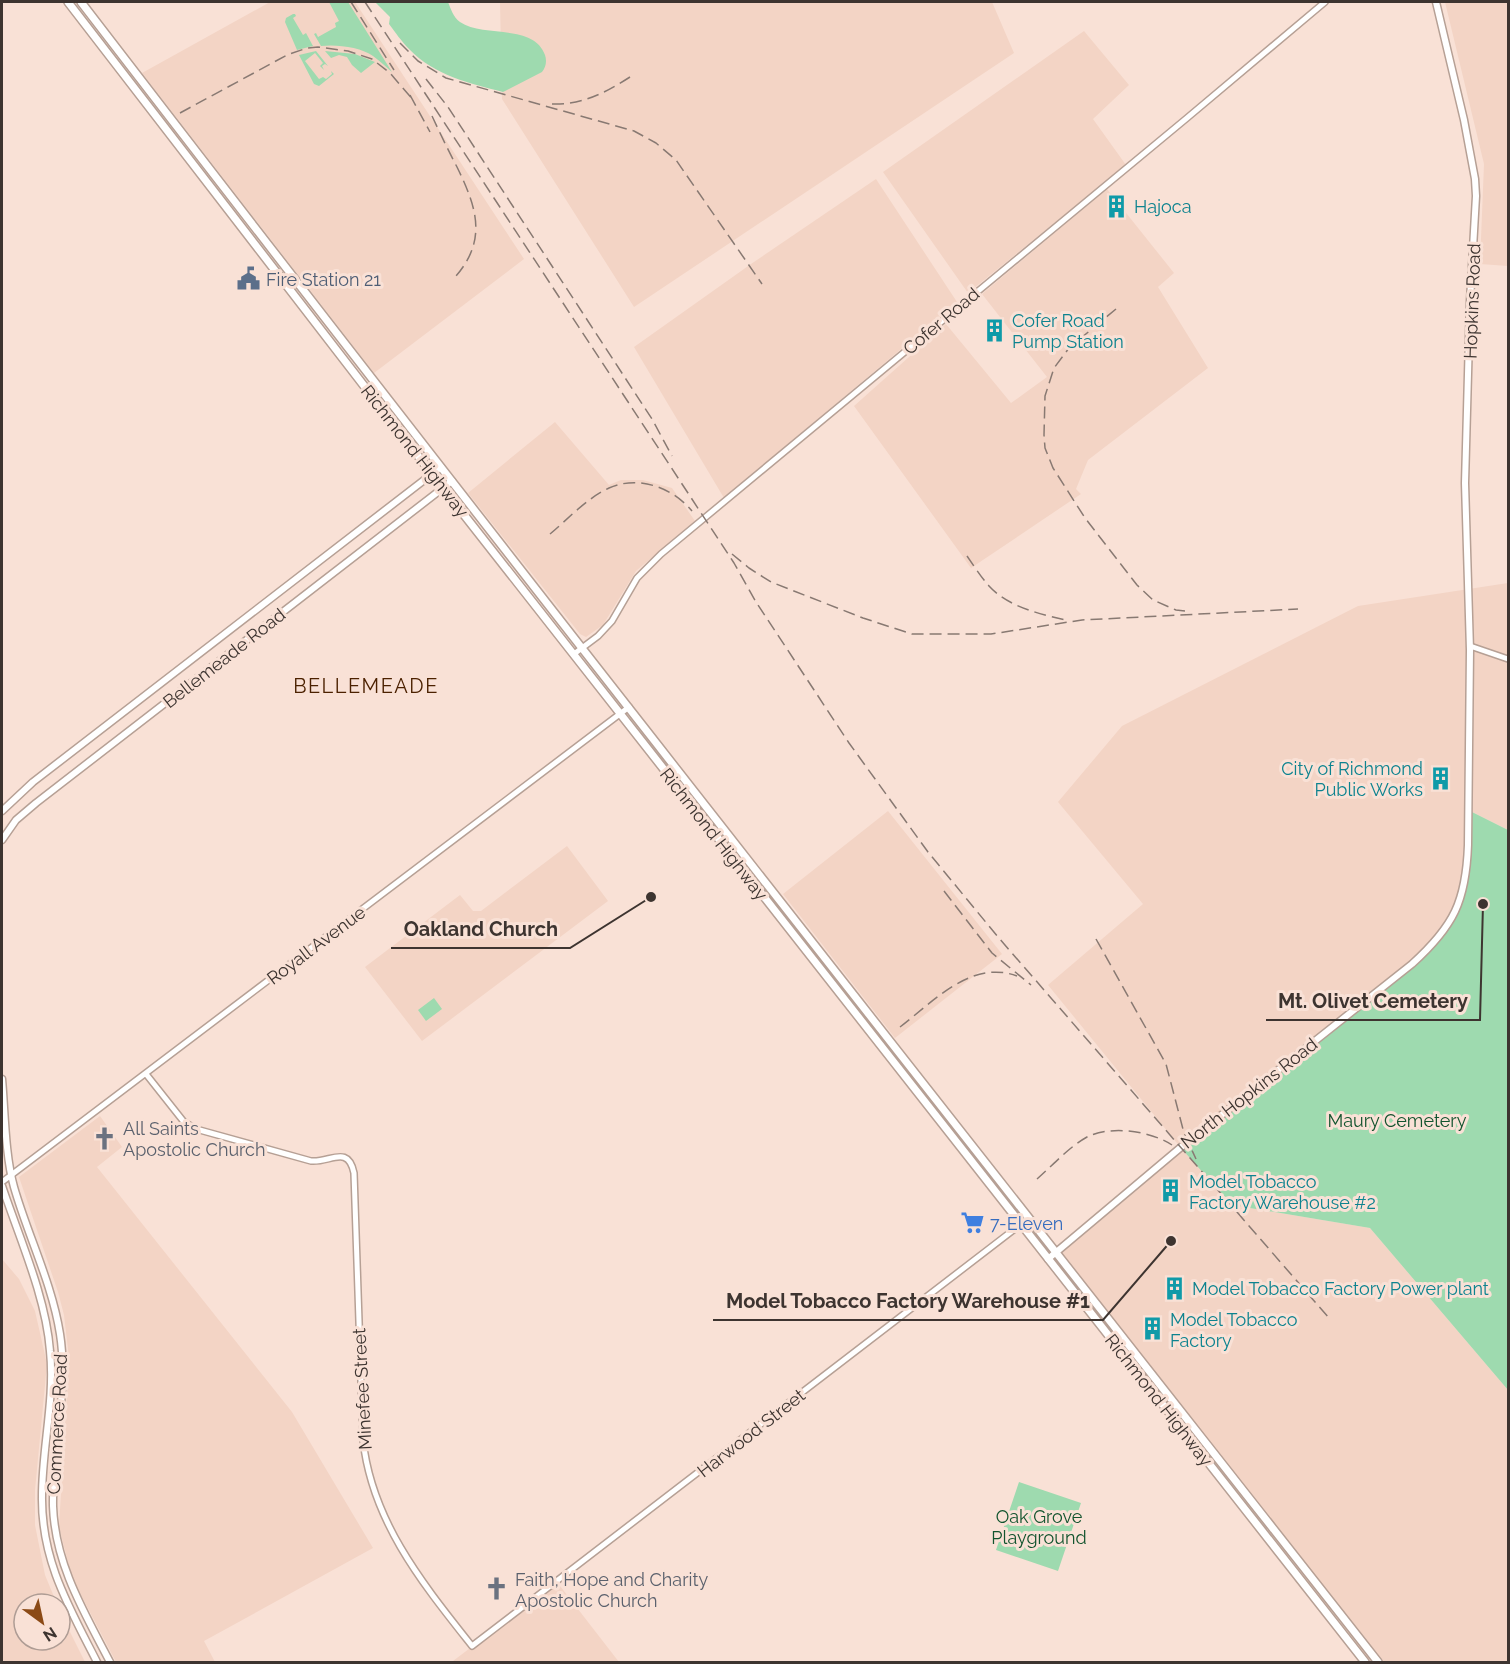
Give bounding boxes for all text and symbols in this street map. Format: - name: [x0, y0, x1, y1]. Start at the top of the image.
- building icon: Hajoca: [1103, 193, 1129, 219]
- place label: Hajoca: [1134, 196, 1191, 217]
- street label: Hopkins Road: [1459, 243, 1485, 359]
- public building icon: Fire Station 21: [235, 266, 261, 292]
- place label: Fire Station 21: [266, 269, 381, 290]
- street label: Cofer Road: [899, 283, 983, 359]
- place label: Cofer Road Pump Station: [1012, 310, 1124, 352]
- building icon: Cofer Road Pump Station: [981, 317, 1007, 343]
- street label: Richmond Highway: [357, 381, 473, 521]
- street label: Bellemeade Road: [159, 604, 289, 712]
- district label: BELLEMEADE: [293, 674, 439, 698]
- place label: City of Richmond Public Works: [1281, 758, 1423, 800]
- street label: Richmond Highway: [656, 764, 772, 904]
- building icon: City of Richmond Public Works: [1428, 765, 1454, 791]
- street label: Royall Avenue: [263, 901, 370, 989]
- callout: Oakland Church: [391, 910, 570, 948]
- text: Oakland Church: [404, 917, 558, 941]
- callout: Mt. Olivet Cemetery: [1266, 982, 1480, 1020]
- text: Mt. Olivet Cemetery: [1278, 989, 1468, 1013]
- street label: North Hopkins Road: [1177, 1033, 1321, 1153]
- park label: Maury Cemetery: [1328, 1110, 1467, 1131]
- place label: All Saints Apostolic Church: [123, 1118, 266, 1160]
- church icon: All Saints Apostolic Church: [92, 1125, 118, 1151]
- place label: Model Tobacco Factory Warehouse #2: [1189, 1171, 1376, 1213]
- building icon: Model Tobacco Factory Warehouse #2: [1158, 1178, 1184, 1204]
- supermarket icon: 7-Eleven: [959, 1210, 985, 1236]
- place label: 7-Eleven: [990, 1213, 1063, 1234]
- building icon: Model Tobacco Factory Power plant: [1161, 1275, 1187, 1301]
- place label: Model Tobacco Factory Power plant: [1192, 1278, 1489, 1299]
- callout: Model Tobacco Factory Warehouse #1: [713, 1282, 1103, 1320]
- text: Model Tobacco Factory Warehouse #1: [726, 1289, 1090, 1313]
- place label: Model Tobacco Factory: [1170, 1309, 1298, 1351]
- building icon: Model Tobacco Factory: [1139, 1316, 1165, 1342]
- street label: Minefee Street: [348, 1328, 376, 1450]
- street label: Richmond Highway: [1101, 1330, 1217, 1470]
- street label: Commerce Road: [43, 1353, 71, 1495]
- street label: Harwood Street: [693, 1384, 809, 1482]
- park label: Oak Grove Playground: [991, 1506, 1087, 1548]
- place label: Faith, Hope and Charity Apostolic Church: [515, 1569, 708, 1611]
- church icon: Faith, Hope and Charity Apostolic Church: [484, 1576, 510, 1602]
- north arrow: [12, 1592, 72, 1652]
- text: N: [40, 1623, 60, 1645]

